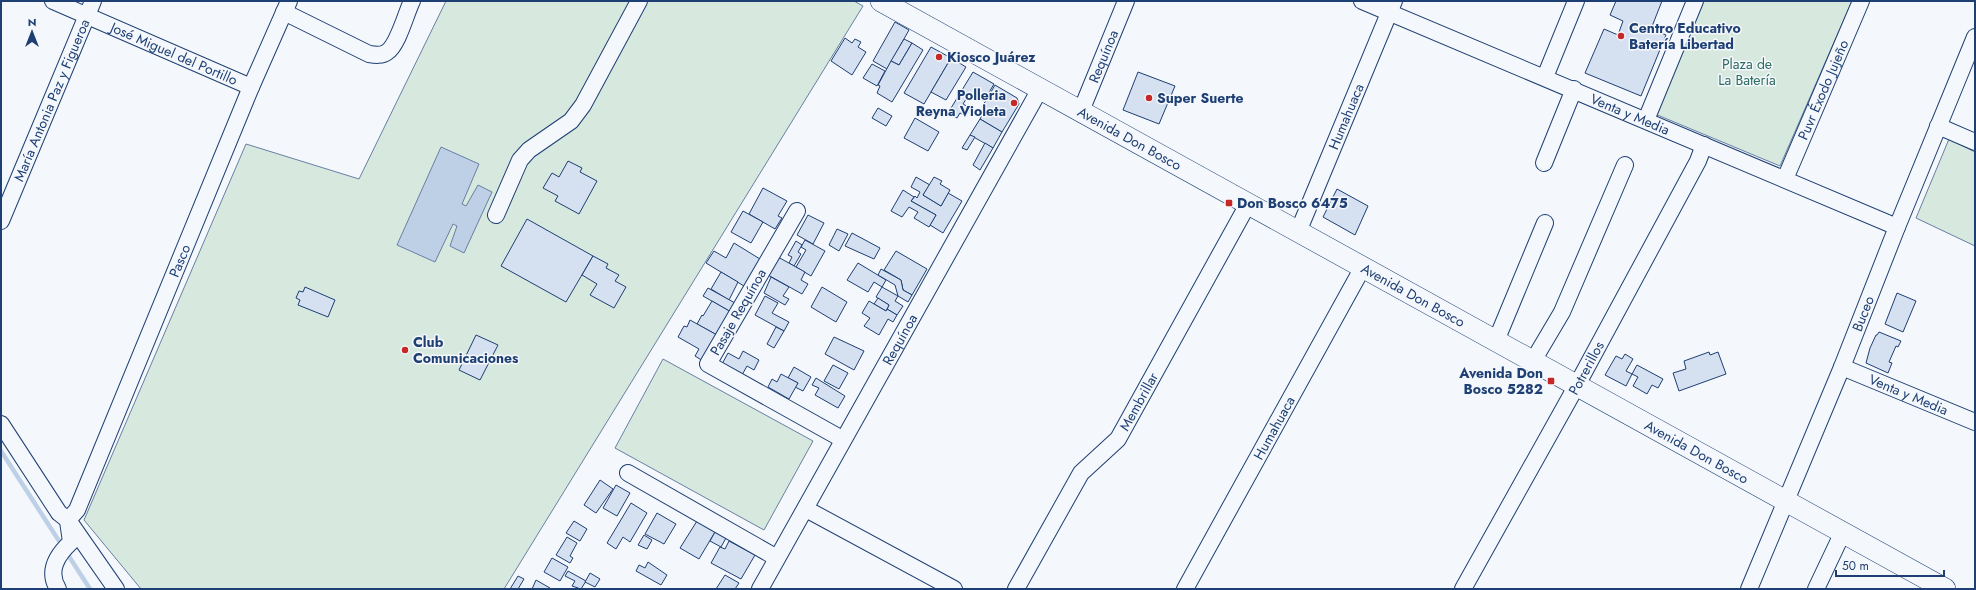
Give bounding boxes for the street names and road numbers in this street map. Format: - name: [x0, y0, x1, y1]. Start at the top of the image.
- street label: María Antonia Paz y Figueroa: [9, 16, 94, 184]
- street label: José Miguel del Portillo: [106, 16, 241, 90]
- street label: Requínoa: [1084, 27, 1123, 86]
- street label: Puvr Éxodo Jujeño: [1793, 36, 1853, 143]
- street label: Humahuaca: [1323, 80, 1369, 153]
- street label: Venta y Media: [1587, 89, 1673, 140]
- street label: Avenida Don Bosco: [1074, 102, 1185, 175]
- street label: Pasco: [164, 241, 195, 280]
- street label: Avenida Don Bosco: [1358, 258, 1469, 332]
- street label: Pasaje Requínoa: [705, 265, 771, 359]
- street label: Buceo: [1847, 293, 1879, 334]
- street label: Requínoa: [877, 310, 922, 369]
- street label: Potrerillos: [1563, 337, 1609, 398]
- street label: Membrillar: [1114, 369, 1163, 434]
- street label: Venta y Media: [1866, 369, 1951, 420]
- street label: Humahuaca: [1248, 393, 1300, 463]
- street label: Avenida Don Bosco: [1641, 415, 1753, 489]

